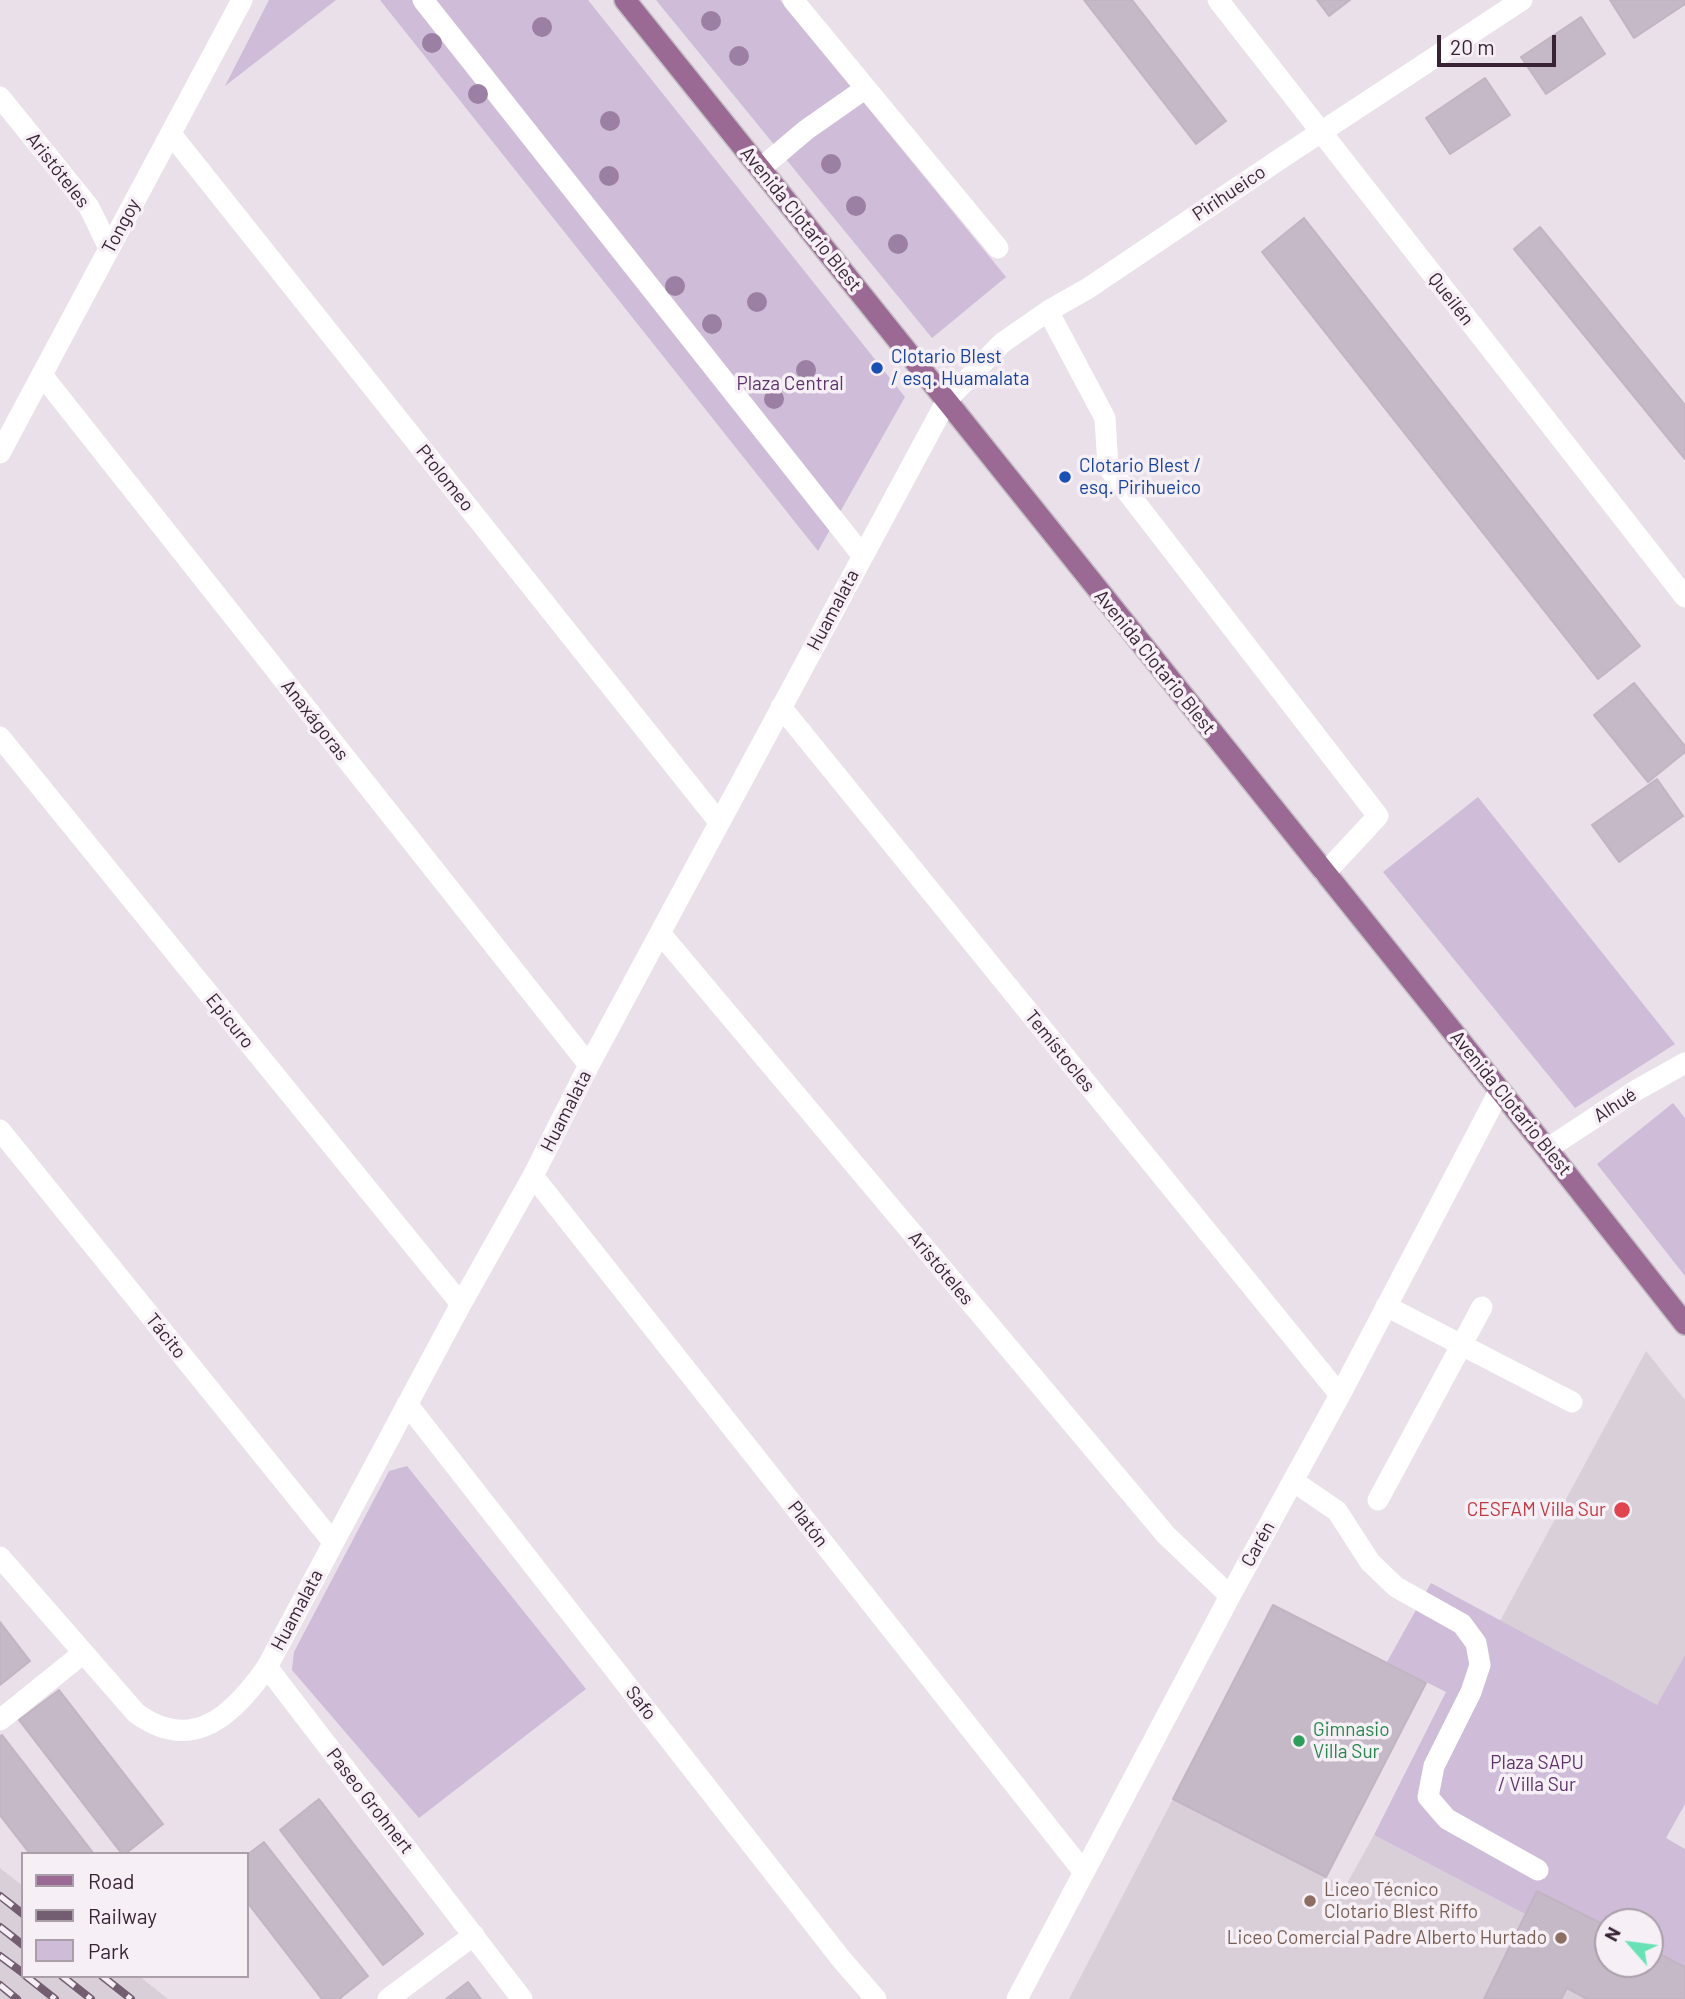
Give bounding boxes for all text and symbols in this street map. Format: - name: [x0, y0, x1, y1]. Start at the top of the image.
- scale bar: [1440, 21, 1559, 65]
- text: 20 m: [1450, 34, 1495, 59]
- street label: Aristóteles: [22, 128, 94, 212]
- street label: Avenida Clotario Blest: [736, 142, 866, 296]
- street label: Pirihueico: [1188, 160, 1270, 226]
- street label: Tongoy: [97, 195, 145, 257]
- street label: Queilén: [1423, 268, 1479, 330]
- place label: Clotario Blest / esq. Huamalata: [891, 346, 1029, 390]
- marker: Clotario Blest / esq. Huamalata: [869, 360, 885, 376]
- park label: Plaza Central: [736, 373, 844, 395]
- street label: Ptolomeo: [411, 440, 479, 516]
- place label: Clotario Blest / esq. Pirihueico: [1079, 455, 1201, 499]
- marker: Clotario Blest / esq. Pirihueico: [1057, 469, 1073, 485]
- street label: Huamalata: [802, 566, 864, 654]
- street label: Avenida Clotario Blest: [1090, 585, 1220, 739]
- street label: Anaxágoras: [276, 675, 354, 765]
- street label: Epicuro: [201, 989, 259, 1053]
- street label: Temístocles: [1020, 1005, 1100, 1097]
- street label: Avenida Clotario Blest: [1446, 1026, 1576, 1180]
- street label: Huamalata: [536, 1066, 596, 1156]
- street label: Alhué: [1589, 1083, 1641, 1127]
- street label: Aristóteles: [904, 1226, 978, 1310]
- street label: Tácito: [141, 1309, 191, 1363]
- street label: Platón: [783, 1496, 833, 1552]
- place label: CESFAM Villa Sur: [1467, 1499, 1606, 1521]
- marker: CESFAM Villa Sur: [1612, 1500, 1632, 1520]
- street label: Carén: [1236, 1517, 1280, 1571]
- street label: Huamalata: [266, 1566, 328, 1654]
- street label: Safo: [621, 1681, 661, 1725]
- place label: Gimnasio Villa Sur: [1313, 1719, 1389, 1763]
- marker: Gimnasio Villa Sur: [1291, 1733, 1307, 1749]
- street label: Paseo Grohnert: [322, 1744, 418, 1858]
- park label: Plaza SAPU / Villa Sur: [1490, 1752, 1584, 1796]
- legend: [21, 1852, 248, 1978]
- text: Road: [88, 1868, 134, 1893]
- place label: Liceo Técnico Clotario Blest Riffo: [1324, 1879, 1478, 1923]
- marker: Liceo Técnico Clotario Blest Riffo: [1302, 1893, 1318, 1909]
- text: Railway: [88, 1903, 157, 1928]
- north arrow: [1594, 1908, 1664, 1978]
- text: N: [1599, 1923, 1625, 1945]
- place label: Liceo Comercial Padre Alberto Hurtado: [1227, 1927, 1547, 1949]
- marker: Liceo Comercial Padre Alberto Hurtado: [1553, 1930, 1569, 1946]
- text: Park: [88, 1938, 129, 1963]

